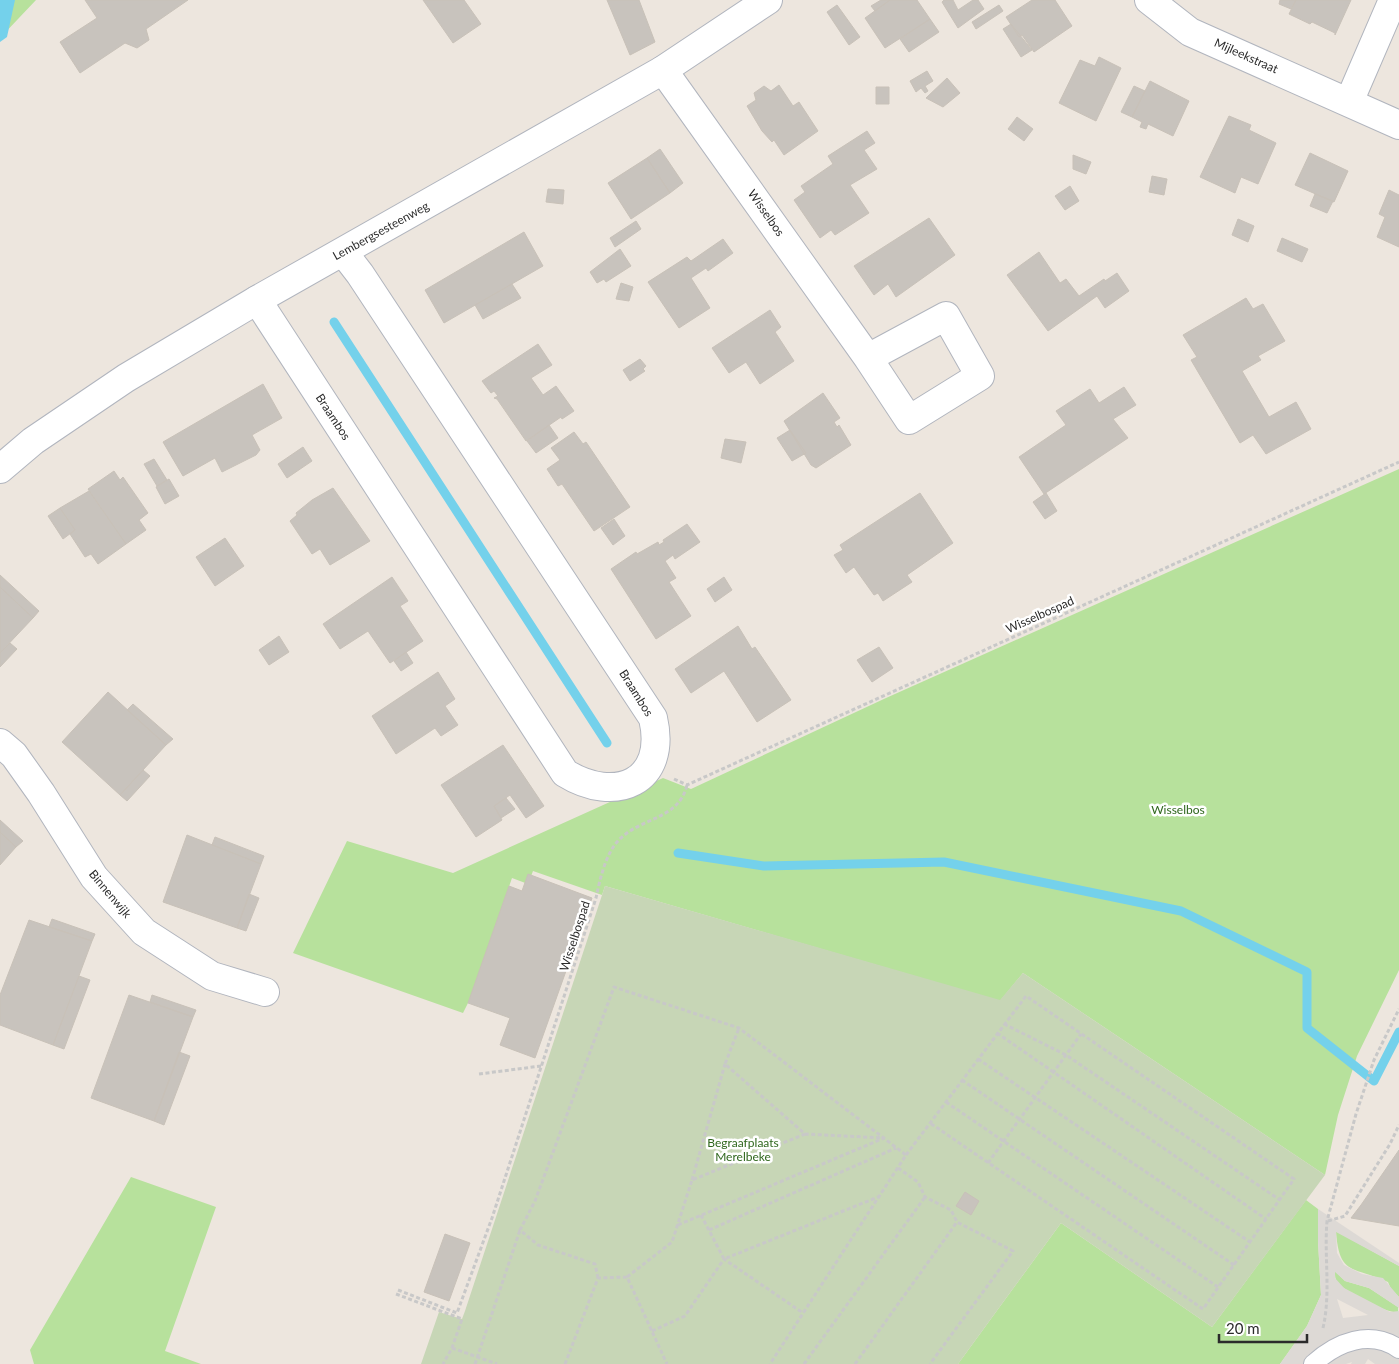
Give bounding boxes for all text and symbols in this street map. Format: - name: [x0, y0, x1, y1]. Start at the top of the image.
- street label: Mijleekstraat: [1212, 35, 1281, 77]
- street label: Wisselbos: [745, 186, 788, 239]
- street label: Lembergsesteenweg: [330, 198, 432, 263]
- street label: Braambos: [313, 391, 354, 443]
- street label: Wisselbospad: [1003, 593, 1076, 636]
- street label: Braambos: [616, 667, 657, 719]
- park label: Wisselbos: [1151, 802, 1205, 817]
- street label: Binnenwijk: [86, 867, 135, 921]
- street label: Wisselbospad: [556, 899, 593, 973]
- park label: Begraafplaats Merelbeke: [707, 1135, 779, 1164]
- scale bar: [1219, 1312, 1306, 1344]
- text: 20 m: [1226, 1319, 1260, 1337]

